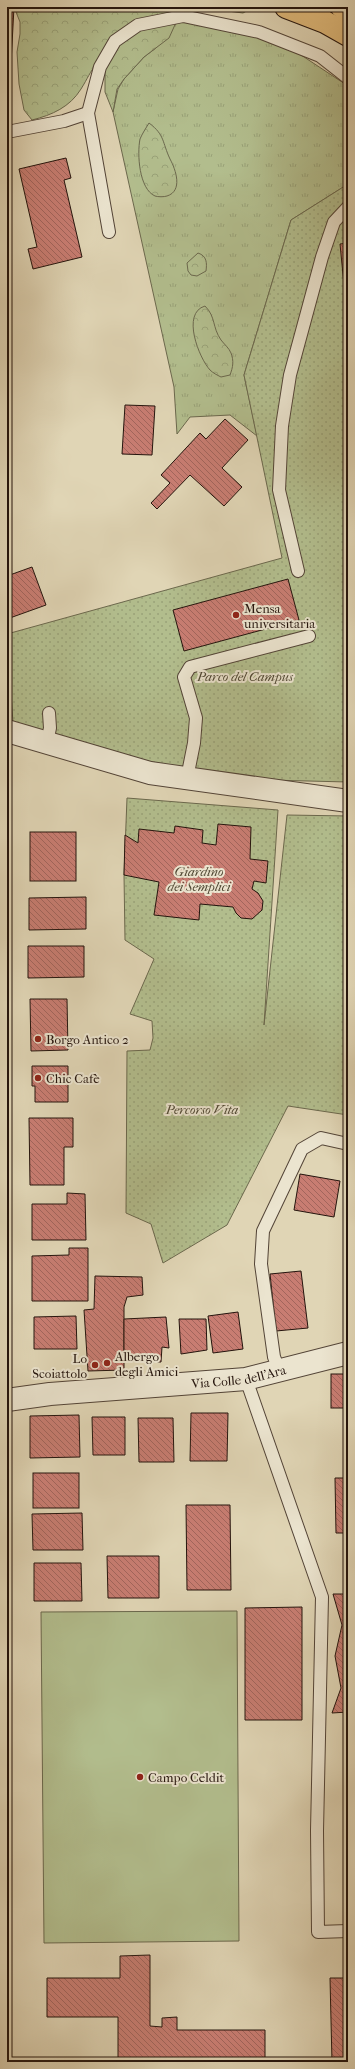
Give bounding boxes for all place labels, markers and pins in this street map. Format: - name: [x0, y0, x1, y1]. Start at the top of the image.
- place label: Mensa universitaria: [243, 601, 316, 631]
- marker: Mensa universitaria: [231, 610, 241, 620]
- place label: Borgo Antico 2: [46, 1032, 129, 1047]
- marker: Borgo Antico 2: [33, 1034, 43, 1044]
- place label: Chic Cafè: [46, 1071, 100, 1086]
- marker: Chic Cafè: [33, 1073, 43, 1083]
- place label: Albergo degli Amici: [114, 1349, 178, 1379]
- place label: Lo Scoiattolo: [32, 1351, 87, 1381]
- marker: Albergo degli Amici: [102, 1358, 112, 1368]
- marker: Lo Scoiattolo: [90, 1360, 100, 1370]
- place label: Campo Celdit: [148, 1770, 224, 1785]
- marker: Campo Celdit: [135, 1772, 145, 1782]

